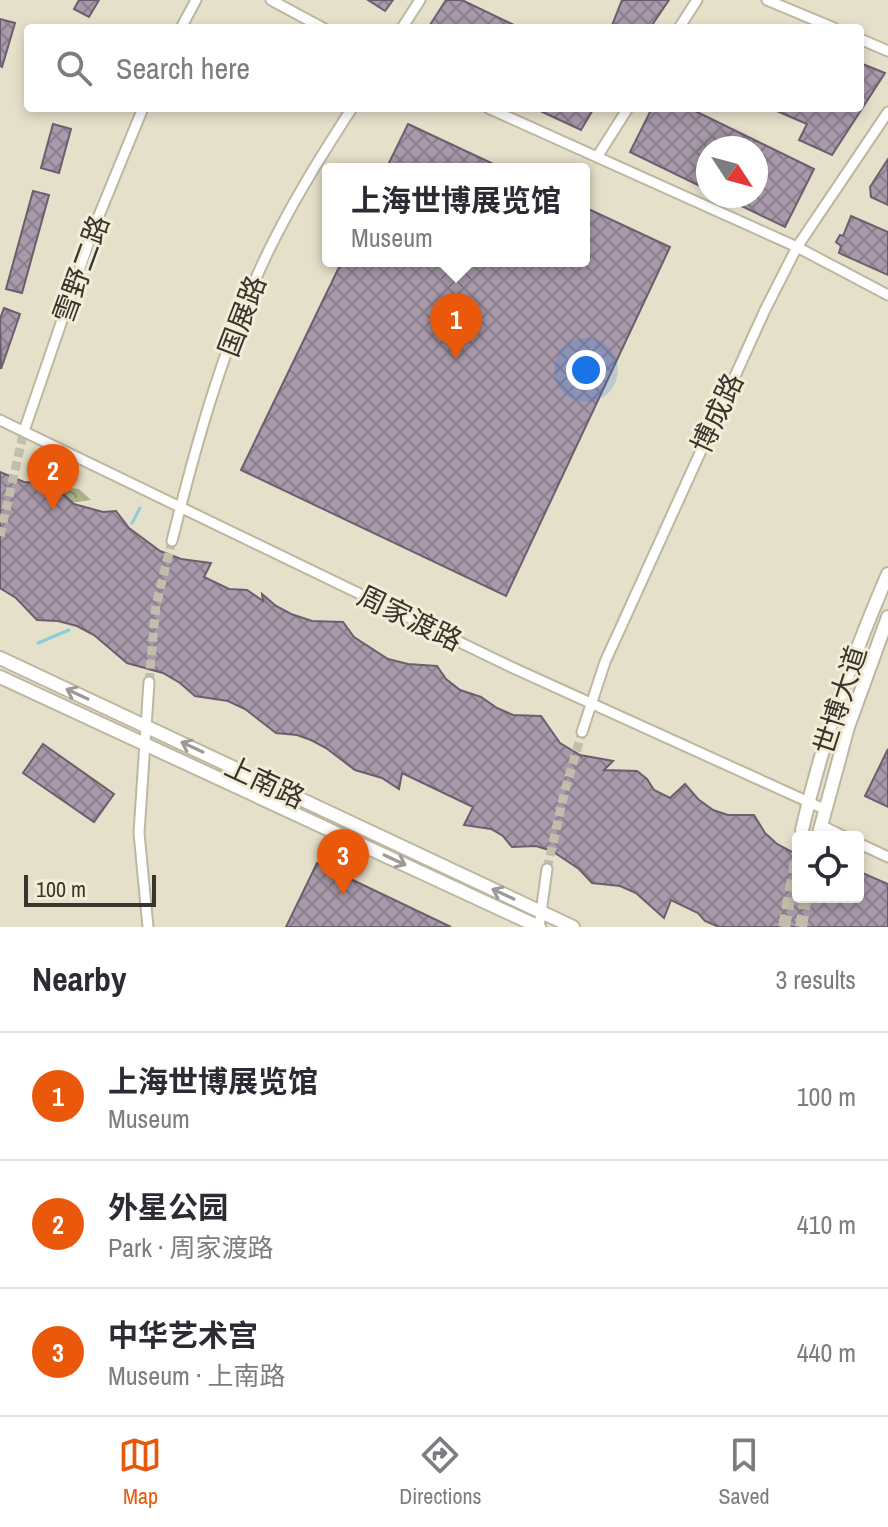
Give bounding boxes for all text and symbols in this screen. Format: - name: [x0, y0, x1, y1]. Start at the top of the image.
- search box: [24, 24, 864, 112]
- icon: search: [52, 46, 96, 90]
- text: Search here: [116, 48, 250, 88]
- north arrow: [696, 136, 768, 208]
- popup: [322, 163, 590, 267]
- text: 上海世博展览馆: [351, 180, 561, 220]
- street label: 雪野二路: [44, 210, 118, 328]
- text: Museum: [351, 220, 433, 255]
- street label: 国展路: [209, 270, 275, 362]
- pin: 1: [430, 293, 482, 359]
- your location: [566, 350, 606, 390]
- street label: 博成路: [682, 367, 752, 459]
- pin: 2: [27, 444, 79, 510]
- street label: 周家渡路: [351, 576, 469, 660]
- street label: 世博大道: [805, 641, 875, 759]
- one-way arrow: [65, 686, 89, 701]
- one-way arrow: [180, 739, 204, 754]
- street label: 上南路: [219, 747, 311, 817]
- pin: 3: [317, 829, 369, 895]
- map controls: [792, 831, 864, 903]
- button: locate: [792, 831, 864, 903]
- one-way arrow: [383, 853, 407, 868]
- scale bar: [24, 871, 156, 907]
- text: 100 m: [36, 874, 86, 904]
- one-way arrow: [491, 886, 515, 901]
- text: Nearby: [32, 956, 127, 1002]
- text: 3 results: [775, 962, 856, 997]
- text: 上海世博展览馆: [108, 1061, 318, 1101]
- text: 1: [52, 1079, 64, 1114]
- text: 100 m: [797, 1079, 856, 1114]
- text: Museum: [108, 1101, 190, 1136]
- text: 外星公园: [108, 1187, 228, 1227]
- text: 2: [52, 1207, 64, 1242]
- text: 410 m: [797, 1207, 856, 1242]
- text: Park · 周家渡路: [108, 1230, 274, 1265]
- text: 中华艺术宫: [108, 1315, 258, 1355]
- text: 3: [52, 1335, 64, 1370]
- text: 440 m: [797, 1335, 856, 1370]
- text: Museum · 上南路: [108, 1358, 286, 1393]
- tab: Map: [118, 1433, 162, 1511]
- tab: Directions: [399, 1433, 482, 1511]
- tab: Saved: [718, 1433, 770, 1511]

